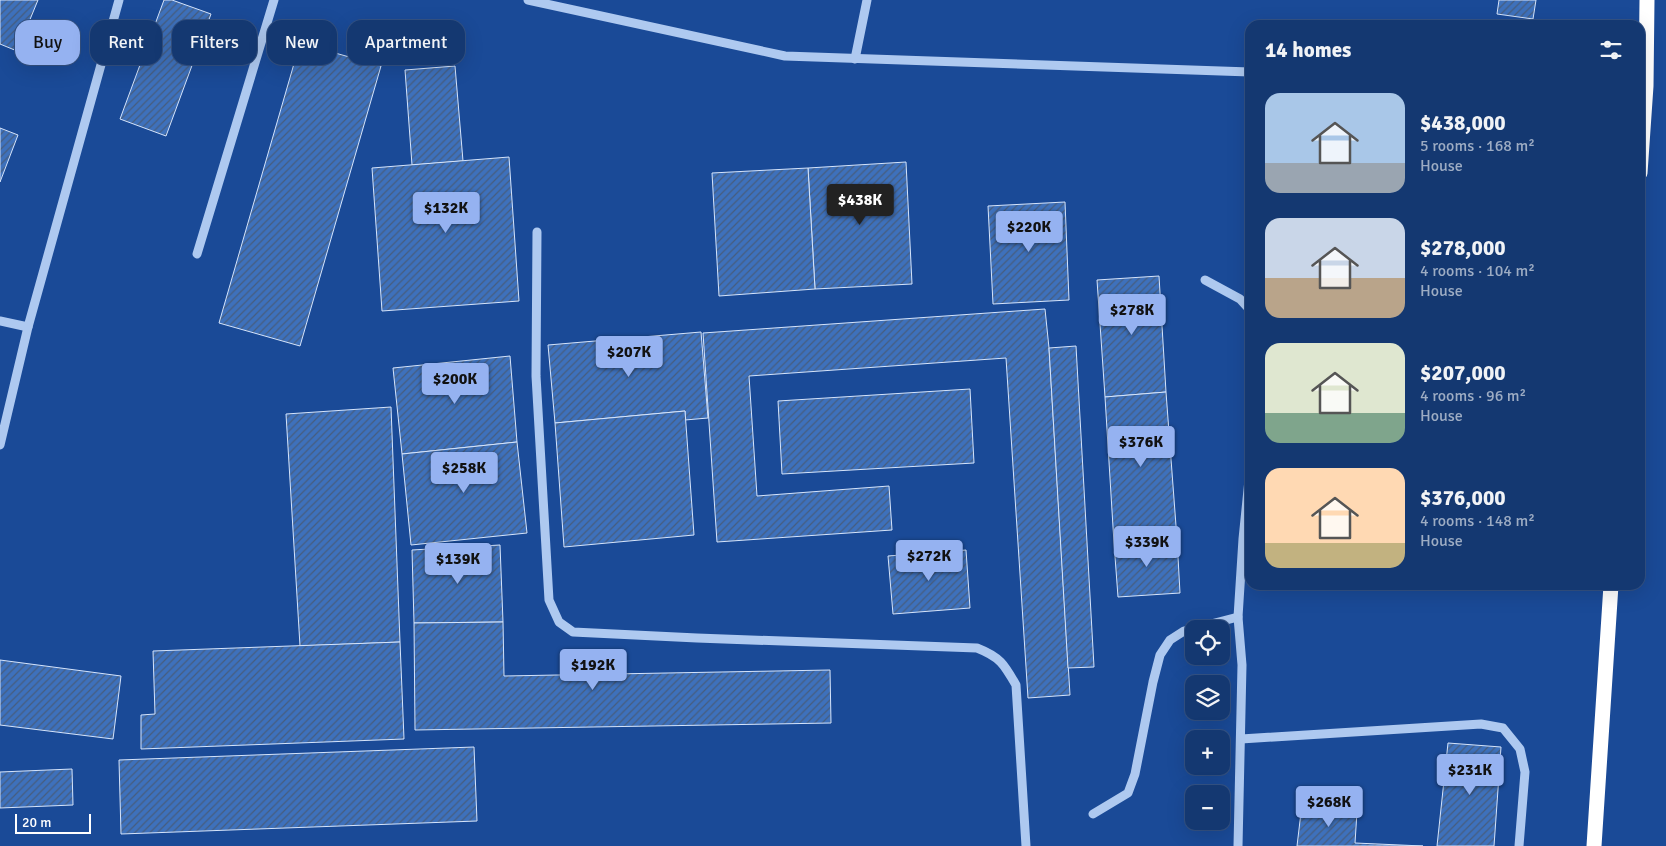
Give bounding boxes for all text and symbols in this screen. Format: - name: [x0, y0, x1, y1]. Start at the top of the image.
- chip: Buy: [15, 20, 80, 65]
- chip: Rent: [90, 20, 162, 65]
- chip: Filters: [172, 20, 257, 65]
- chip: New: [267, 20, 337, 65]
- chip: Apartment: [347, 20, 465, 65]
- icon: filters: [1597, 36, 1625, 64]
- text: 14 homes: [1265, 37, 1351, 63]
- text: $438,000: [1420, 110, 1506, 136]
- icon: home: [1305, 113, 1365, 173]
- text: 5 rooms · 168 m²: [1420, 136, 1535, 156]
- text: House: [1420, 156, 1463, 176]
- pin: $438K: [825, 184, 895, 226]
- text: $438K: [838, 190, 882, 210]
- pin: $132K: [411, 192, 481, 234]
- text: $132K: [424, 198, 468, 218]
- pin: $220K: [994, 210, 1064, 253]
- text: $220K: [1007, 217, 1051, 237]
- text: $278,000: [1420, 235, 1506, 261]
- icon: home: [1305, 238, 1365, 298]
- text: 4 rooms · 104 m²: [1420, 261, 1535, 281]
- text: House: [1420, 281, 1463, 301]
- pin: $278K: [1097, 294, 1167, 336]
- text: $278K: [1110, 300, 1154, 320]
- pin: $207K: [594, 336, 664, 378]
- text: $207K: [607, 342, 651, 362]
- text: $207,000: [1420, 360, 1506, 386]
- pin: $200K: [420, 362, 490, 405]
- icon: home: [1305, 363, 1365, 423]
- text: $200K: [433, 369, 477, 389]
- text: 4 rooms · 96 m²: [1420, 386, 1526, 406]
- text: House: [1420, 406, 1463, 426]
- pin: $376K: [1106, 426, 1176, 468]
- text: $376K: [1119, 432, 1163, 452]
- pin: $258K: [429, 452, 499, 494]
- text: $258K: [442, 458, 486, 478]
- text: $376,000: [1420, 485, 1506, 511]
- icon: home: [1305, 488, 1365, 548]
- text: 4 rooms · 148 m²: [1420, 511, 1535, 531]
- pin: $339K: [1112, 526, 1182, 568]
- text: House: [1420, 531, 1463, 551]
- text: $339K: [1125, 532, 1169, 552]
- pin: $272K: [894, 540, 964, 582]
- pin: $139K: [423, 542, 493, 585]
- text: $272K: [907, 546, 951, 566]
- text: $139K: [436, 549, 480, 569]
- map controls: [1185, 620, 1230, 830]
- button: locate: [1185, 620, 1230, 665]
- pin: $192K: [558, 648, 628, 691]
- text: $192K: [571, 655, 615, 675]
- button: layers: [1185, 675, 1230, 720]
- button: +: [1185, 730, 1230, 775]
- pin: $231K: [1435, 754, 1505, 796]
- text: $231K: [1448, 760, 1492, 780]
- button: −: [1185, 785, 1230, 830]
- pin: $268K: [1294, 786, 1364, 828]
- text: $268K: [1307, 792, 1351, 812]
- scale bar: [15, 811, 91, 834]
- text: 20 m: [22, 814, 51, 831]

